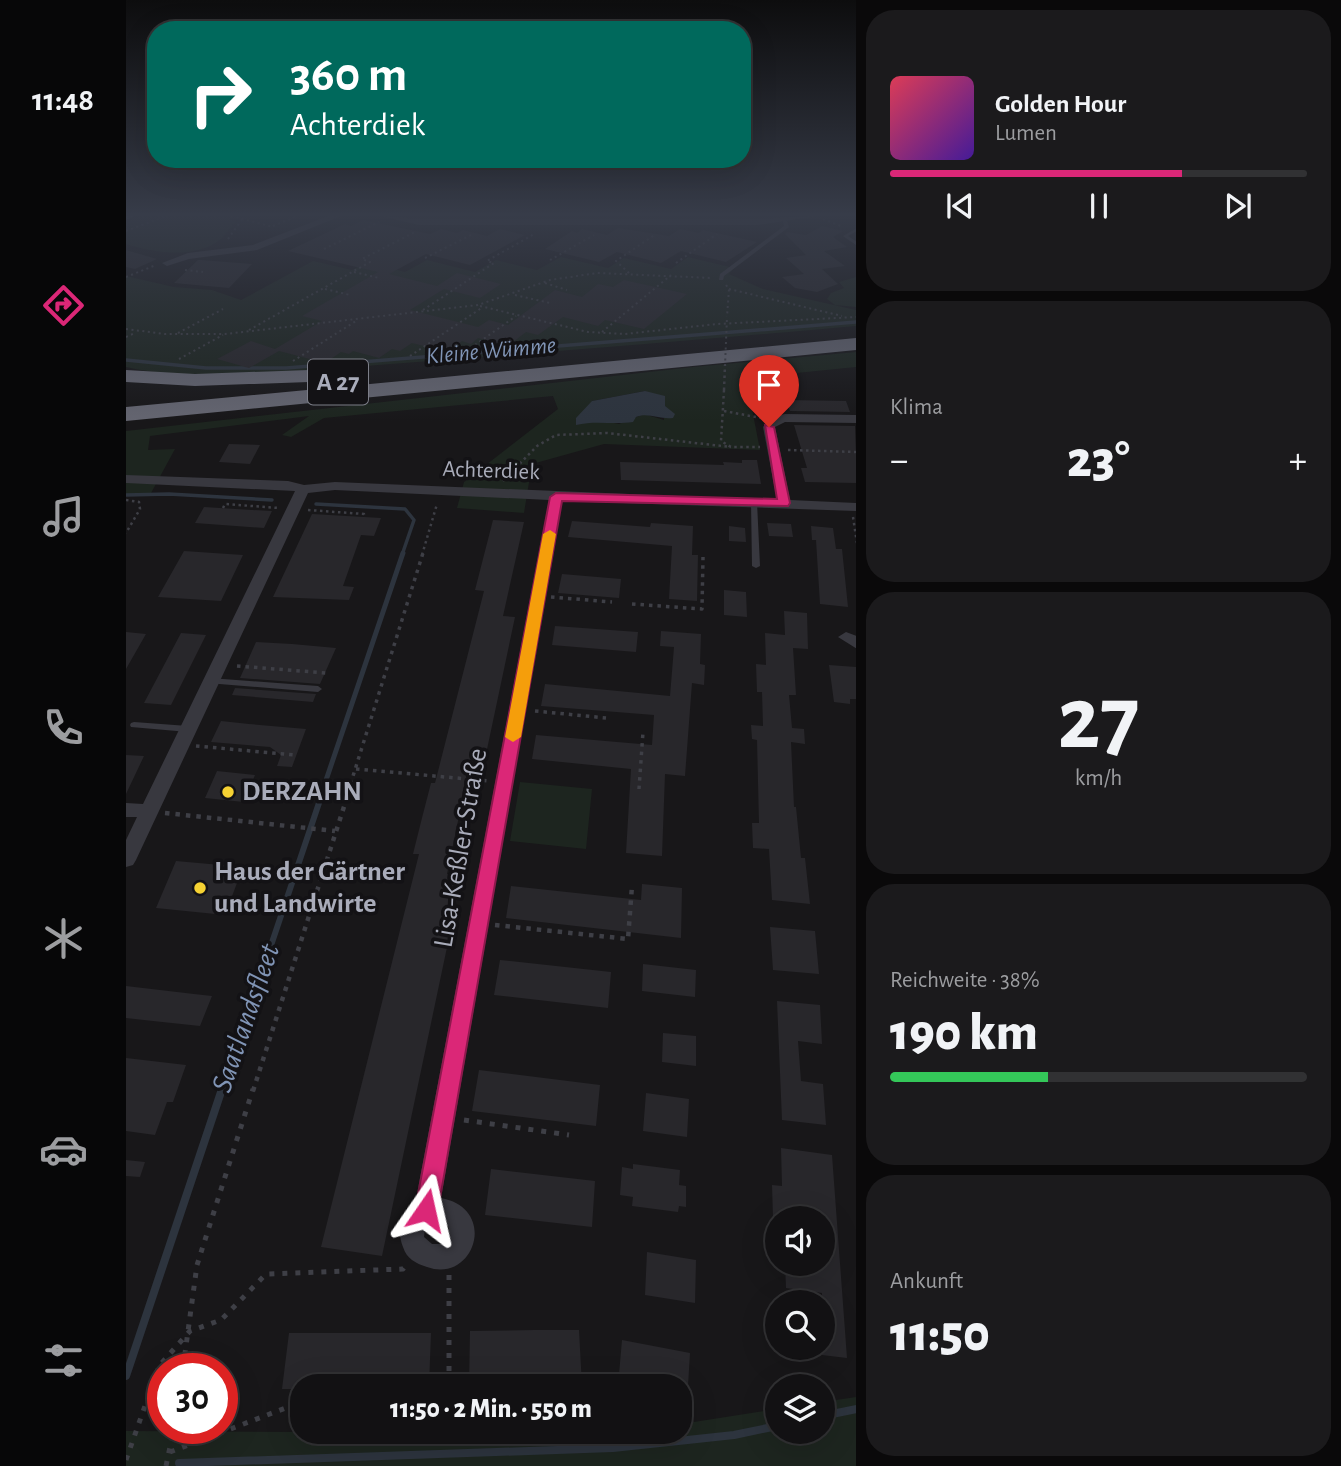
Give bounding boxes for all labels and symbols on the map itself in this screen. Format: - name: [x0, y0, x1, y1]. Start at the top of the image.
- water label: Kleine Wümme: [425, 333, 557, 369]
- pin: [739, 355, 799, 427]
- road number: A 27: [308, 360, 368, 404]
- street label: Achterdiek: [442, 458, 541, 484]
- street label: Lisa-Keßler-Straße: [430, 746, 492, 950]
- place label: DERZAHN: [242, 778, 362, 806]
- marker: DERZAHN: [220, 784, 236, 800]
- place label: Haus der Gärtner und Landwirte: [214, 858, 405, 918]
- marker: Haus der Gärtner und Landwirte: [192, 880, 208, 896]
- water label: Saatlandsfleet: [207, 940, 285, 1096]
- position arrow: [389, 1173, 463, 1247]
- speed limit sign: 30: [147, 1353, 238, 1444]

